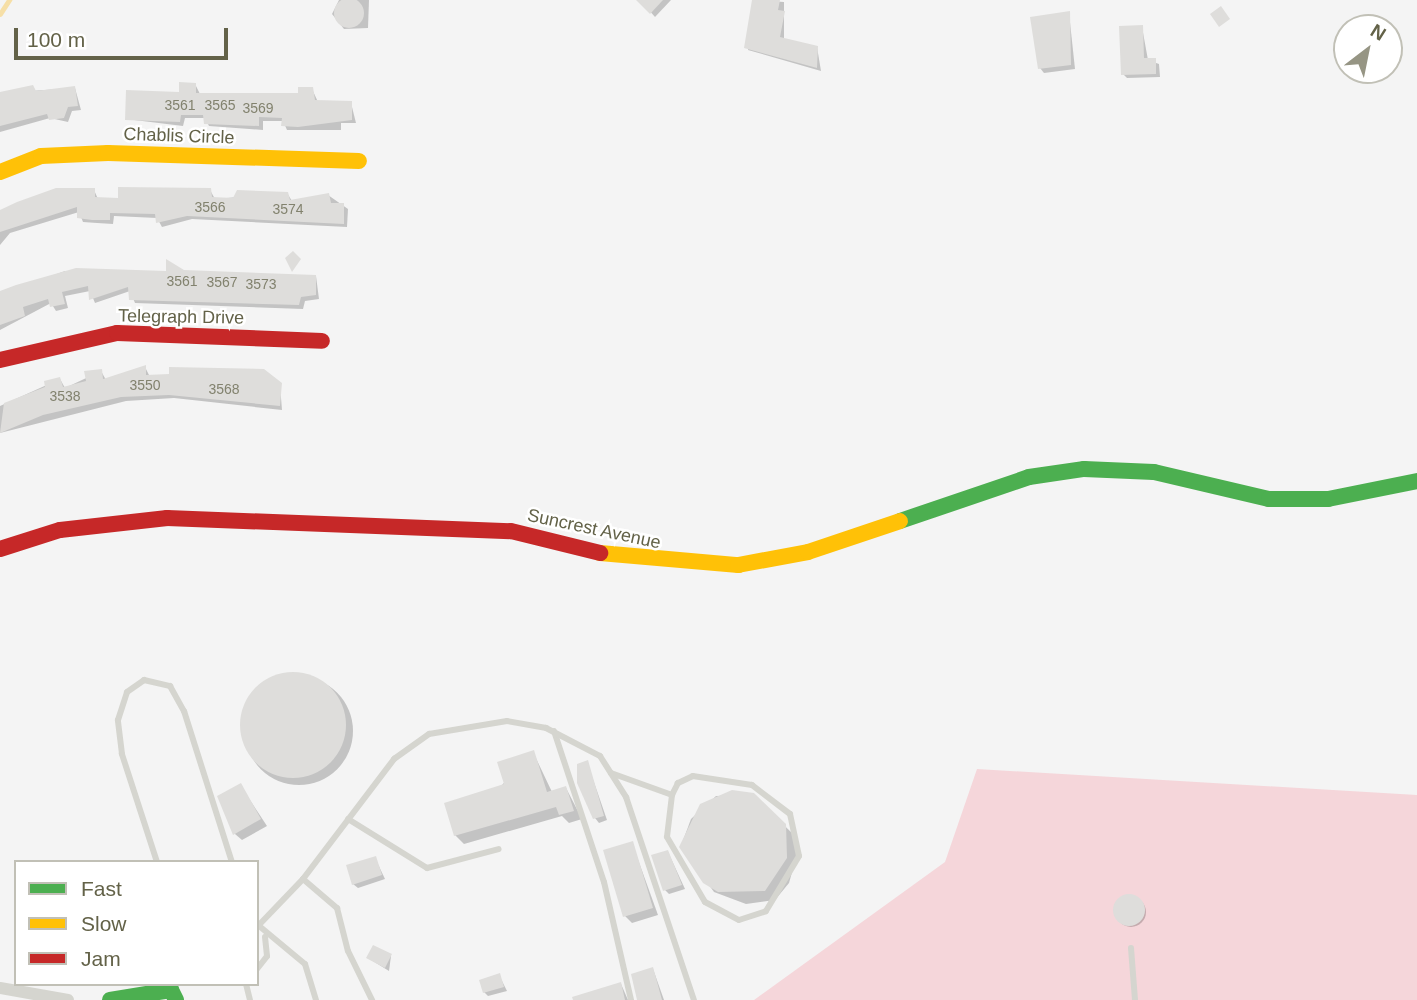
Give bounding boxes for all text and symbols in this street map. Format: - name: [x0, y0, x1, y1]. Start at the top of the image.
- scale bar: [18, 14, 231, 58]
- north arrow: [1333, 14, 1403, 84]
- text: N: [1367, 20, 1390, 45]
- text: 100 m: [27, 28, 85, 51]
- house number: 3561: [164, 97, 196, 113]
- house number: 3565: [204, 97, 236, 113]
- house number: 3569: [242, 100, 274, 116]
- street label: Chablis Circle: [123, 123, 235, 149]
- house number: 3566: [194, 199, 226, 215]
- house number: 3574: [272, 201, 304, 217]
- house number: 3561: [166, 273, 198, 289]
- house number: 3567: [206, 274, 238, 290]
- house number: 3573: [245, 276, 277, 292]
- street label: Telegraph Drive: [118, 305, 244, 329]
- house number: 3550: [129, 377, 161, 393]
- house number: 3568: [208, 381, 240, 397]
- house number: 3538: [49, 388, 81, 404]
- street label: Suncrest Avenue: [525, 504, 663, 554]
- legend: [14, 860, 259, 986]
- text: Fast: [81, 877, 122, 900]
- text: Slow: [81, 912, 127, 935]
- text: Jam: [81, 947, 121, 970]

